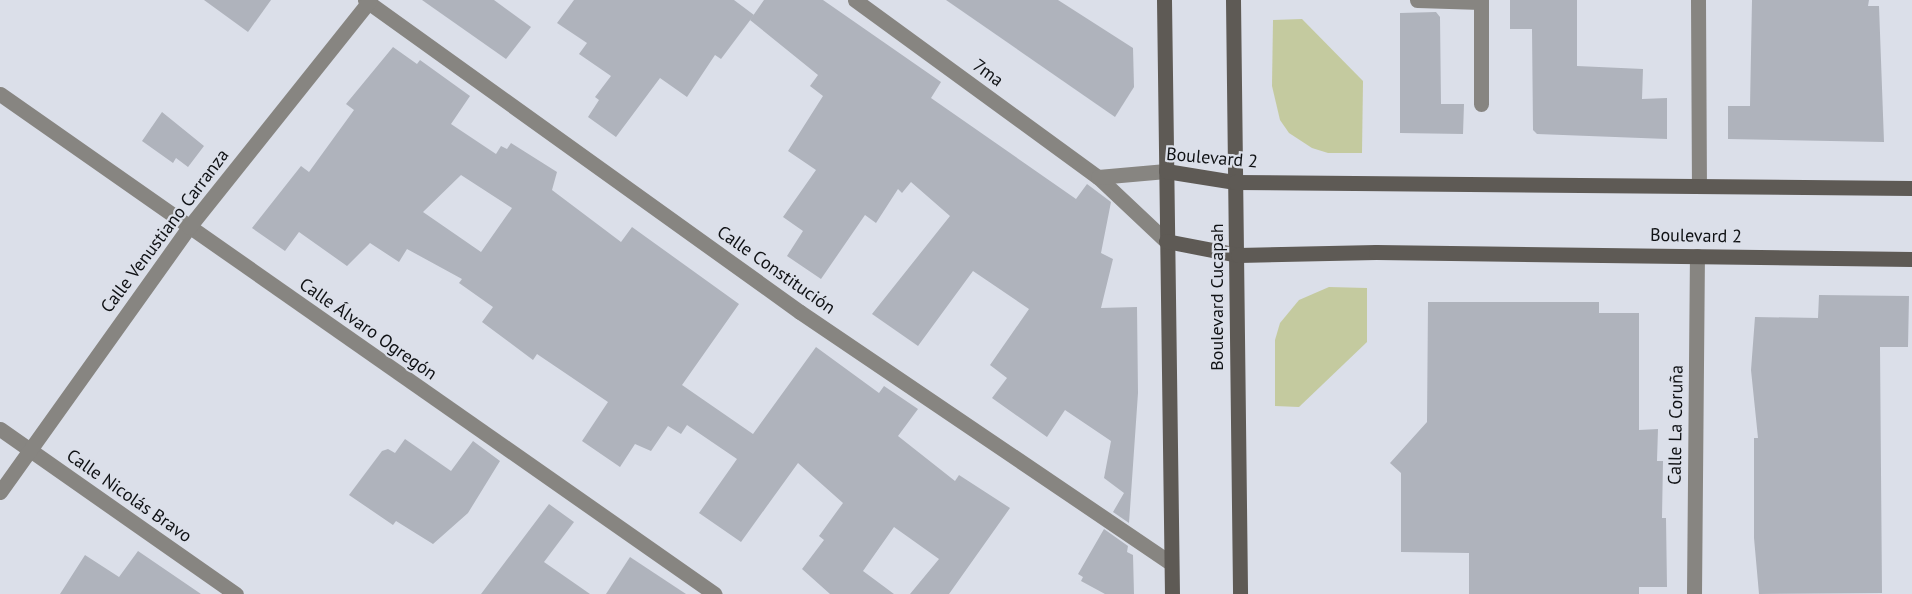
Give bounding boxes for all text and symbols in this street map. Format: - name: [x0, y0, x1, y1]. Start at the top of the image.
- street label: 7ma: [968, 55, 1008, 91]
- street label: Boulevard 2: [1165, 143, 1259, 173]
- street label: Calle Venustiano Carranza: [96, 145, 234, 317]
- street label: Calle Constitución: [713, 221, 839, 319]
- street label: Boulevard Cucapah: [1206, 223, 1228, 371]
- street label: Boulevard 2: [1650, 224, 1742, 248]
- street label: Calle Álvaro Ogregón: [295, 273, 441, 385]
- street label: Calle La Coruña: [1664, 365, 1688, 485]
- street label: Calle Nicolás Bravo: [62, 445, 196, 547]

